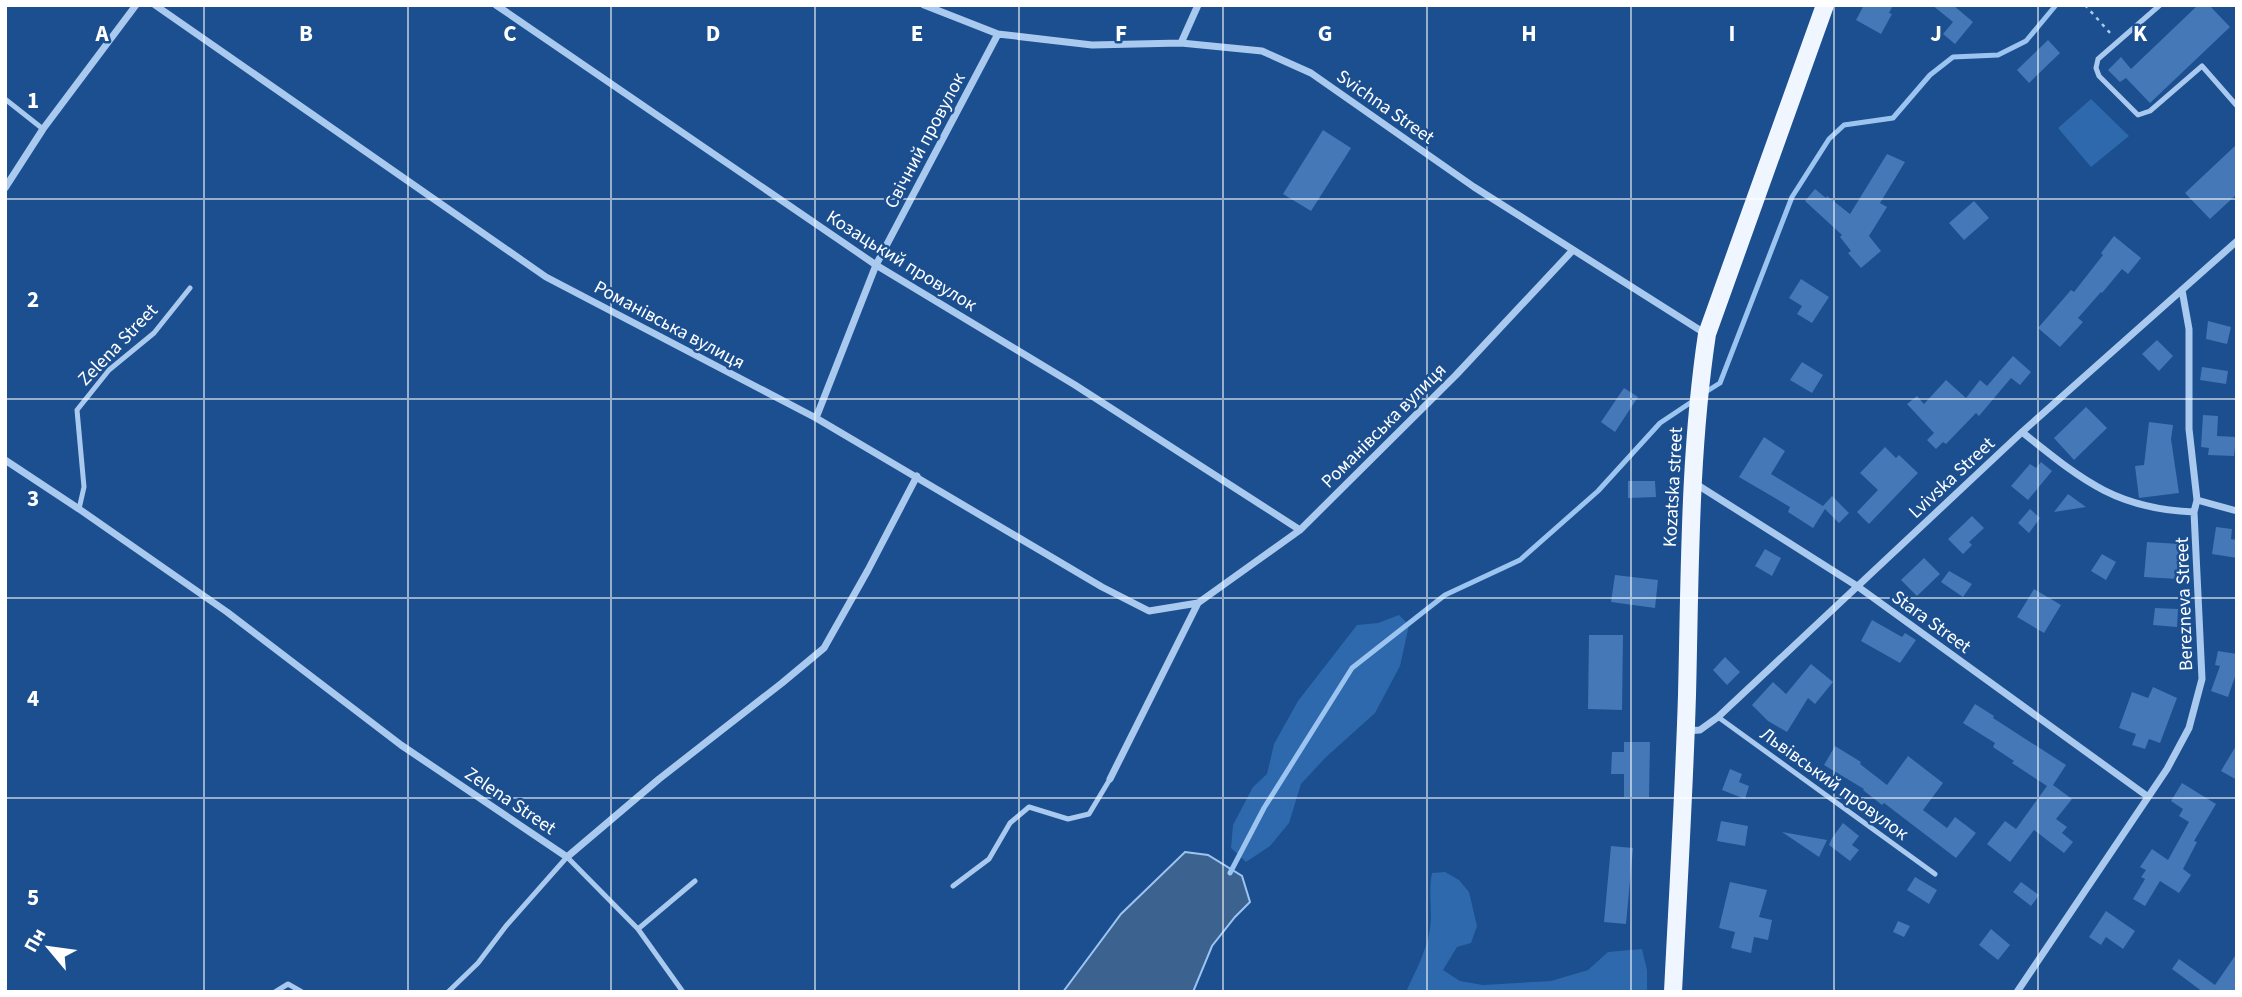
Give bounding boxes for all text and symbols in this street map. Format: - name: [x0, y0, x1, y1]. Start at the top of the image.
- text: A: [94, 17, 109, 50]
- text: B: [299, 17, 313, 50]
- text: C: [503, 17, 517, 50]
- text: D: [706, 17, 720, 50]
- text: E: [911, 17, 923, 50]
- text: F: [1115, 17, 1127, 50]
- text: G: [1318, 17, 1332, 50]
- text: H: [1521, 17, 1537, 50]
- text: I: [1729, 17, 1735, 50]
- text: J: [1930, 17, 1942, 50]
- text: K: [2133, 17, 2148, 50]
- street label: Svichna Street: [1331, 63, 1440, 151]
- street label: Свічний провулок: [878, 67, 973, 213]
- text: 1: [27, 84, 39, 117]
- street label: Козацький провулок: [821, 204, 982, 319]
- street label: Романівська вулиця: [589, 274, 750, 377]
- text: 2: [27, 283, 39, 316]
- street label: Zelena Street: [72, 298, 165, 392]
- street label: Романівська вулиця: [1315, 357, 1453, 495]
- street label: Kozatska street: [1657, 426, 1690, 548]
- street label: Lvivska Street: [1903, 431, 2002, 525]
- text: 3: [27, 482, 39, 515]
- street label: Berezneva Street: [2169, 536, 2200, 671]
- street label: Stara Street: [1886, 584, 1977, 661]
- text: 4: [27, 682, 39, 715]
- street label: Львівський провулок: [1754, 721, 1914, 848]
- street label: Zelena Street: [459, 761, 562, 842]
- text: 5: [27, 881, 39, 914]
- north arrow: [14, 913, 84, 983]
- text: Пн: [18, 924, 53, 957]

